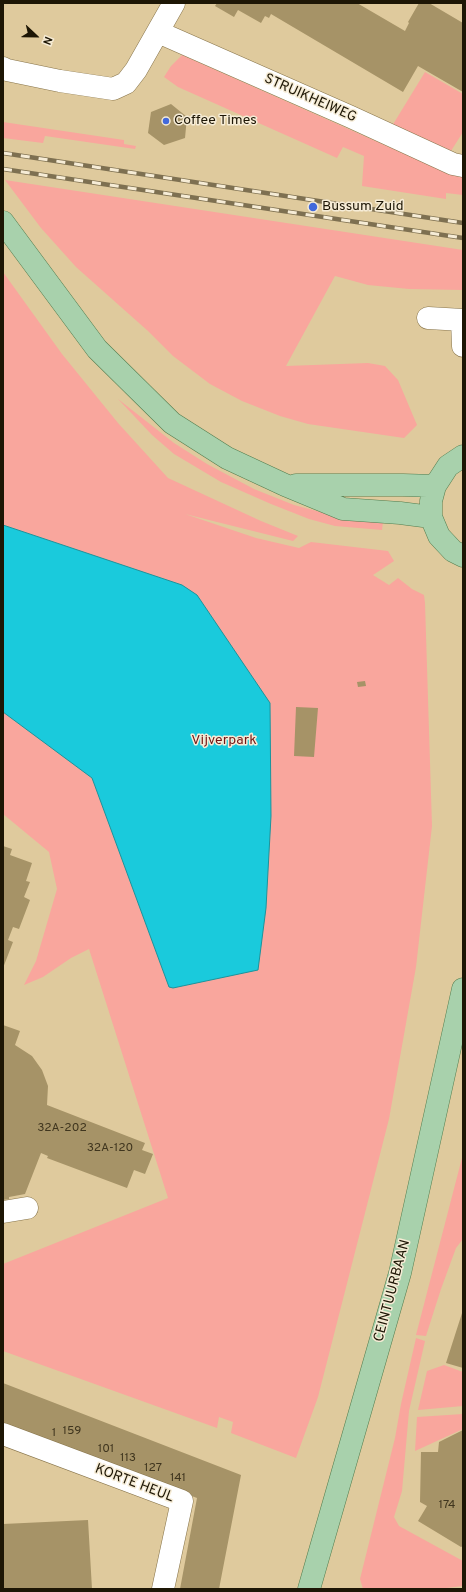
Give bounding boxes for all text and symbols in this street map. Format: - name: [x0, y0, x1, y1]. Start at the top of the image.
- north arrow: [16, 16, 56, 56]
- text: N: [39, 34, 55, 47]
- street label: STRUIKHEIWEG: [261, 71, 359, 127]
- place label: Coffee Times: [174, 113, 257, 129]
- marker: Coffee Times: [161, 116, 171, 126]
- place label: Bussum Zuid: [322, 199, 404, 215]
- marker: Bussum Zuid: [307, 201, 319, 213]
- park label: Vijverpark: [191, 733, 257, 749]
- house number: 32A-202: [37, 1122, 87, 1136]
- house number: 32A-120: [87, 1142, 133, 1156]
- street label: CEINTUURBAAN: [371, 1238, 415, 1344]
- house number: 159: [63, 1425, 81, 1439]
- house number: 1: [52, 1427, 56, 1441]
- house number: 101: [98, 1443, 114, 1457]
- house number: 113: [120, 1452, 136, 1466]
- street label: KORTE HEUL: [92, 1461, 176, 1507]
- house number: 127: [144, 1462, 162, 1476]
- house number: 141: [170, 1472, 186, 1486]
- house number: 174: [439, 1499, 455, 1513]

